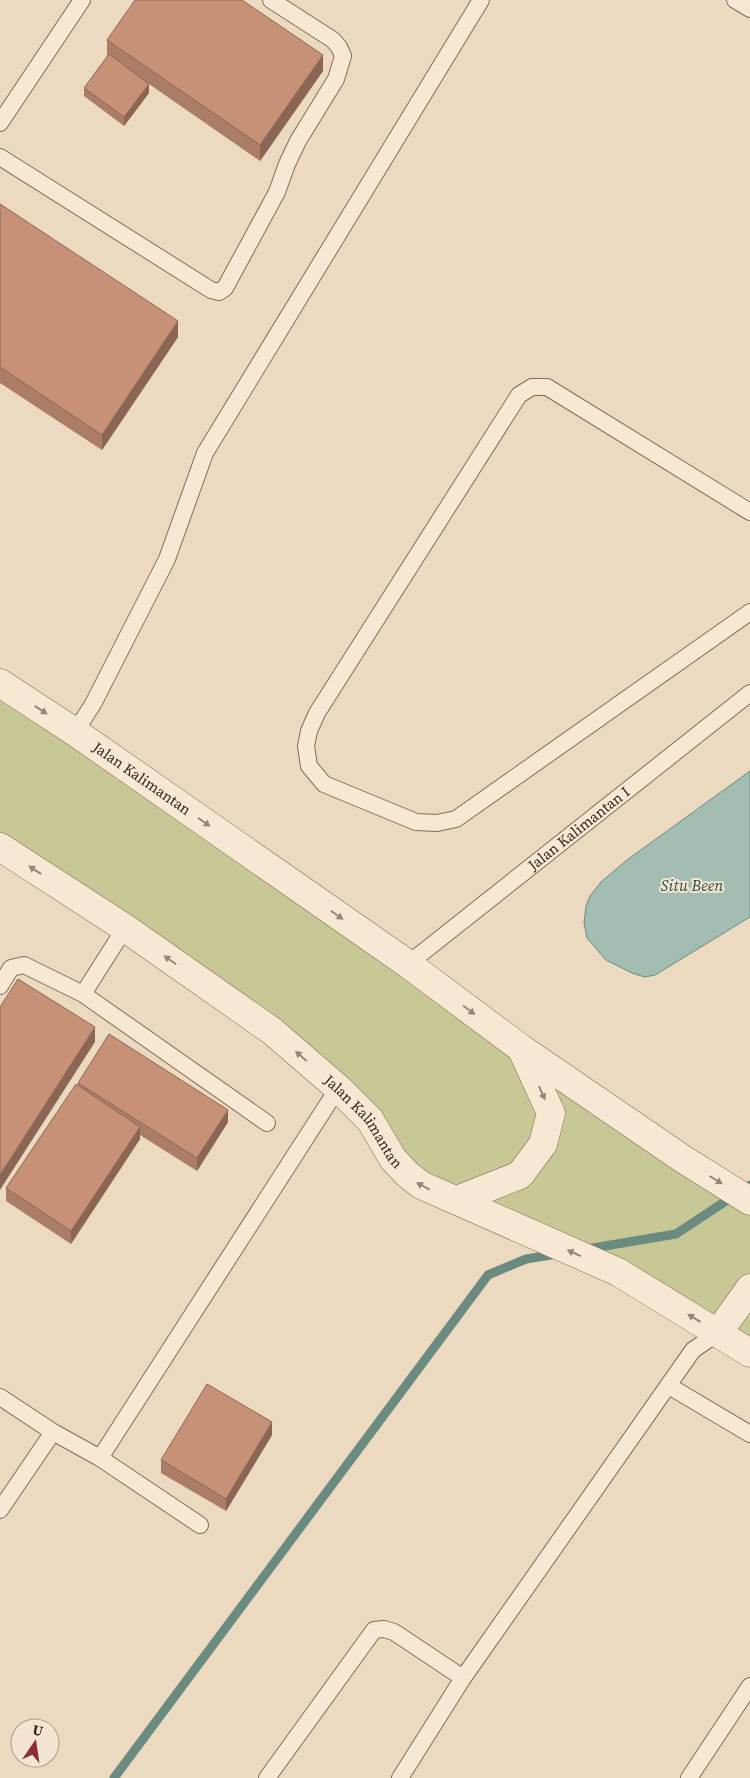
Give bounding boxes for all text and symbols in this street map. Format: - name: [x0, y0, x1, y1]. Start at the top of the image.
- one-way arrow: [34, 705, 48, 714]
- street label: Jalan Kalimantan: [88, 736, 195, 820]
- street label: Jalan Kalimantan I: [522, 781, 634, 876]
- one-way arrow: [197, 817, 210, 827]
- one-way arrow: [29, 865, 42, 875]
- water label: Situ Been: [661, 874, 723, 896]
- one-way arrow: [330, 910, 344, 920]
- one-way arrow: [164, 955, 177, 965]
- one-way arrow: [462, 1005, 476, 1015]
- one-way arrow: [295, 1051, 308, 1062]
- street label: Jalan Kalimantan: [319, 1069, 408, 1173]
- one-way arrow: [538, 1086, 546, 1100]
- one-way arrow: [710, 1175, 723, 1184]
- one-way arrow: [416, 1182, 431, 1190]
- one-way arrow: [567, 1248, 581, 1256]
- one-way arrow: [687, 1314, 700, 1323]
- north arrow: [10, 1718, 60, 1768]
- text: U: [31, 1719, 45, 1741]

